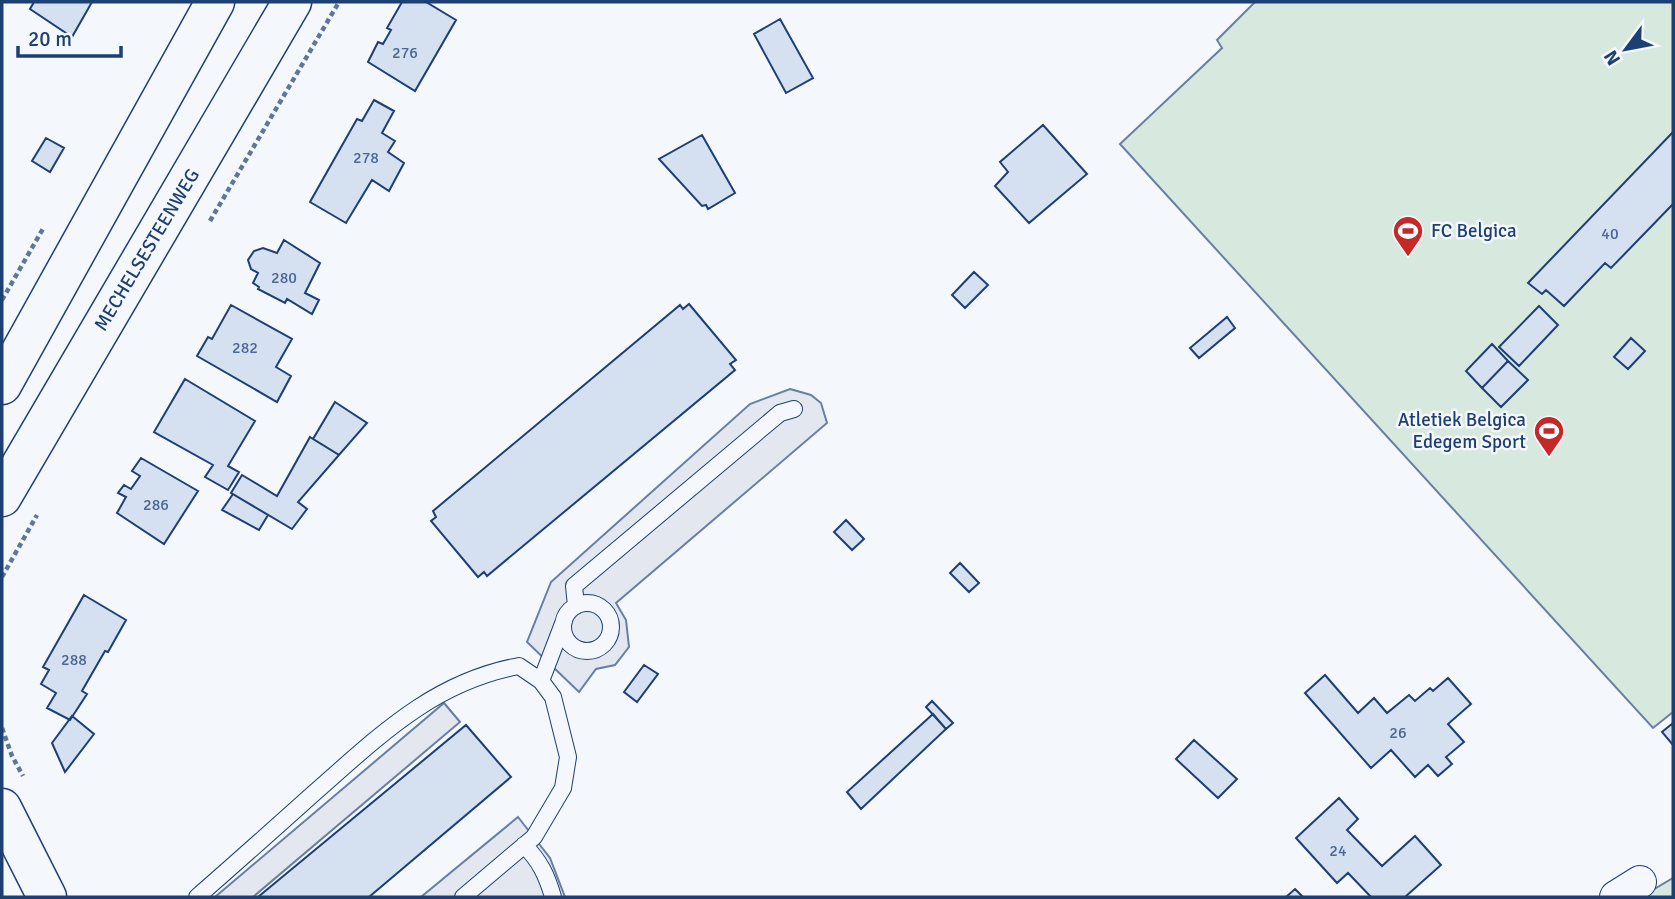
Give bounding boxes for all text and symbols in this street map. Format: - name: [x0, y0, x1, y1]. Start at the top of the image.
- scale bar: [18, 14, 121, 58]
- north arrow: [1591, 14, 1661, 84]
- text: 20 m: [28, 26, 72, 52]
- house number: 276: [392, 43, 418, 63]
- text: N: [1599, 46, 1626, 69]
- house number: 278: [353, 148, 379, 168]
- street label: MECHELSESTEENWEG: [89, 165, 205, 335]
- sports icon: FC Belgica: [1391, 214, 1425, 258]
- place label: FC Belgica: [1431, 219, 1517, 243]
- house number: 40: [1601, 224, 1619, 244]
- house number: 280: [271, 268, 297, 288]
- house number: 282: [232, 338, 258, 358]
- place label: Atletiek Belgica Edegem Sport: [1398, 408, 1526, 454]
- sports icon: Atletiek Belgica Edegem Sport: [1532, 414, 1566, 458]
- house number: 286: [143, 495, 169, 515]
- house number: 288: [61, 650, 87, 670]
- house number: 26: [1389, 723, 1407, 743]
- house number: 24: [1329, 841, 1347, 861]

